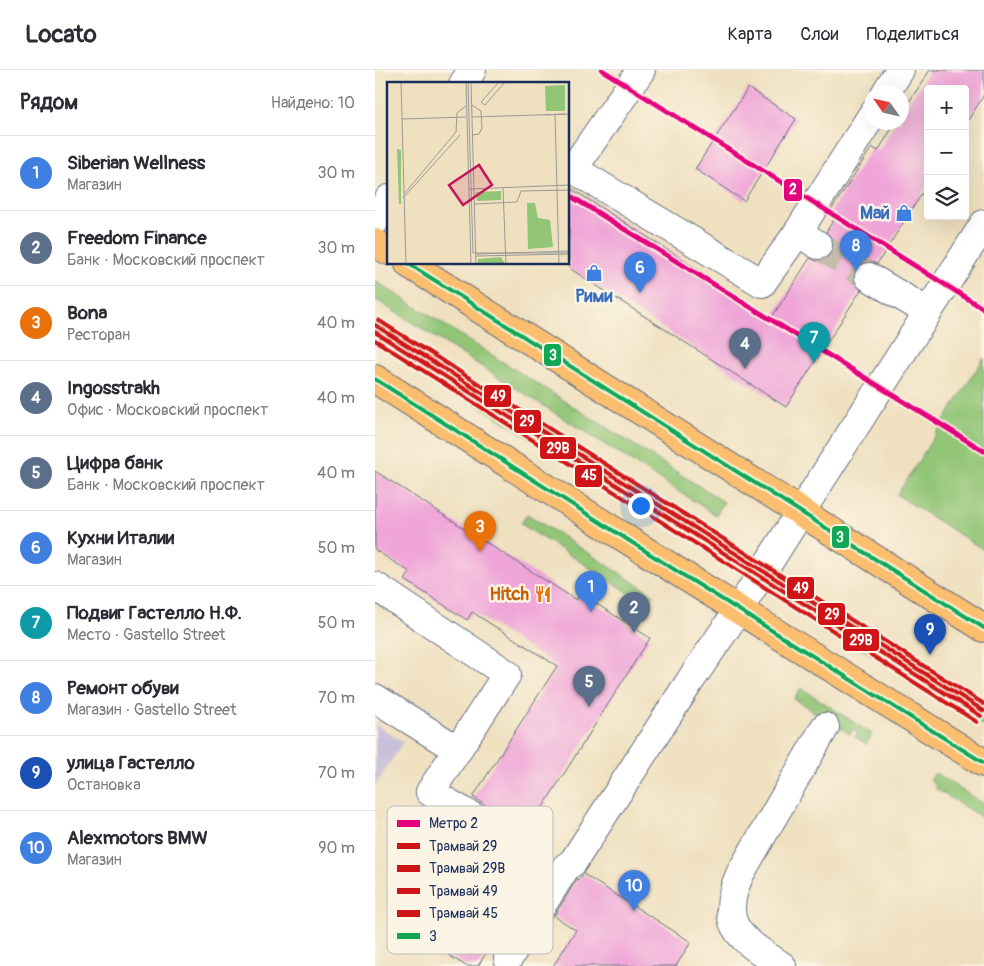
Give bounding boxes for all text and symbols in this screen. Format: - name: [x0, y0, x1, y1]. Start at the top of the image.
- text: Locato: [25, 20, 97, 49]
- text: Карта: [728, 23, 772, 46]
- text: Слои: [800, 23, 838, 46]
- text: Поделиться: [866, 23, 959, 46]
- inset map: [387, 82, 570, 265]
- north arrow: [864, 85, 909, 130]
- map controls: [924, 85, 969, 220]
- button: +: [924, 85, 969, 130]
- text: Рядом: [20, 89, 78, 116]
- text: Найдено: 10: [271, 93, 355, 113]
- button: −: [924, 130, 969, 175]
- text: Siberian Wellness: [67, 151, 205, 175]
- text: 1: [33, 163, 39, 183]
- text: 30 m: [317, 163, 355, 183]
- text: Магазин: [67, 175, 122, 195]
- button: layers: [924, 175, 969, 220]
- line badge: 2: [783, 178, 803, 202]
- text: 2: [789, 181, 797, 198]
- place label: Май: [860, 202, 890, 225]
- shop icon: Май: [894, 203, 914, 223]
- text: Freedom Finance: [67, 226, 207, 250]
- pin: 8: [840, 230, 872, 271]
- text: 2: [32, 238, 40, 258]
- text: 30 m: [317, 238, 355, 258]
- text: Банк · Московский проспект: [67, 250, 265, 270]
- pin: 6: [624, 252, 656, 293]
- shop icon: Рими: [584, 263, 604, 283]
- place label: Рими: [576, 285, 612, 308]
- text: Bona: [67, 301, 107, 325]
- text: 3: [32, 313, 40, 333]
- text: 40 m: [317, 313, 355, 333]
- pin: 7: [798, 322, 830, 363]
- text: Ресторан: [67, 325, 130, 345]
- pin: 4: [729, 328, 761, 369]
- line badge: 3: [543, 343, 562, 367]
- text: 3: [549, 347, 557, 364]
- text: Ingosstrakh: [67, 376, 160, 400]
- line badge: 49: [483, 384, 512, 408]
- text: 4: [31, 388, 41, 408]
- text: 40 m: [317, 388, 355, 408]
- text: 49: [490, 388, 506, 405]
- text: Офис · Московский проспект: [67, 400, 268, 420]
- line badge: 29: [513, 409, 542, 434]
- text: 29: [519, 413, 535, 430]
- line badge: 29В: [539, 436, 577, 460]
- text: 29В: [547, 440, 570, 457]
- text: Цифра банк: [67, 451, 163, 475]
- text: 5: [32, 463, 40, 483]
- text: 40 m: [317, 463, 355, 483]
- line badge: 45: [574, 464, 603, 488]
- text: 45: [581, 467, 597, 484]
- text: Банк · Московский проспект: [67, 475, 265, 495]
- your location: [628, 493, 654, 519]
- pin: 3: [464, 511, 496, 552]
- line badge: 3: [831, 525, 850, 549]
- text: Кухни Италии: [67, 526, 174, 550]
- text: 3: [836, 529, 844, 546]
- text: 6: [31, 538, 41, 558]
- text: 50 m: [318, 538, 355, 558]
- text: Магазин: [67, 550, 122, 570]
- pin: 1: [575, 571, 607, 612]
- line badge: 49: [786, 576, 815, 600]
- text: 49: [793, 580, 809, 597]
- place label: Hitch: [490, 583, 530, 606]
- restaurant icon: Hitch: [533, 584, 553, 604]
- pin: 2: [618, 592, 650, 633]
- text: Подвиг Гастелло Н.Ф.: [67, 601, 242, 625]
- line badge: 29: [817, 602, 846, 626]
- text: 29: [824, 606, 840, 623]
- text: 7: [32, 613, 40, 633]
- text: 50 m: [318, 613, 355, 633]
- pin: 9: [914, 614, 946, 655]
- text: Место · Gastello Street: [67, 625, 226, 645]
- line badge: 29В: [842, 628, 880, 652]
- text: 29В: [850, 632, 873, 649]
- pin: 5: [573, 666, 605, 707]
- text: Ремонт обуви: [67, 676, 179, 700]
- text: 8: [32, 688, 40, 708]
- text: 70 m: [318, 688, 355, 708]
- text: Магазин · Gastello Street: [67, 700, 236, 720]
- text: улица Гастелло: [67, 751, 195, 775]
- text: 9: [32, 763, 40, 783]
- text: 70 m: [318, 763, 355, 783]
- text: Остановка: [67, 775, 141, 795]
- legend: [387, 806, 553, 954]
- text: Метро 2: [429, 815, 478, 832]
- text: Alexmotors BMW: [67, 826, 208, 850]
- text: 10: [27, 838, 45, 858]
- text: 90 m: [318, 838, 355, 858]
- text: Трамвай 29: [429, 838, 497, 855]
- text: Магазин: [67, 850, 122, 870]
- text: Трамвай 29В: [429, 860, 505, 877]
- pin: 10: [618, 870, 650, 911]
- text: Трамвай 49: [429, 883, 498, 900]
- text: Трамвай 45: [429, 905, 498, 922]
- text: 3: [429, 928, 437, 945]

